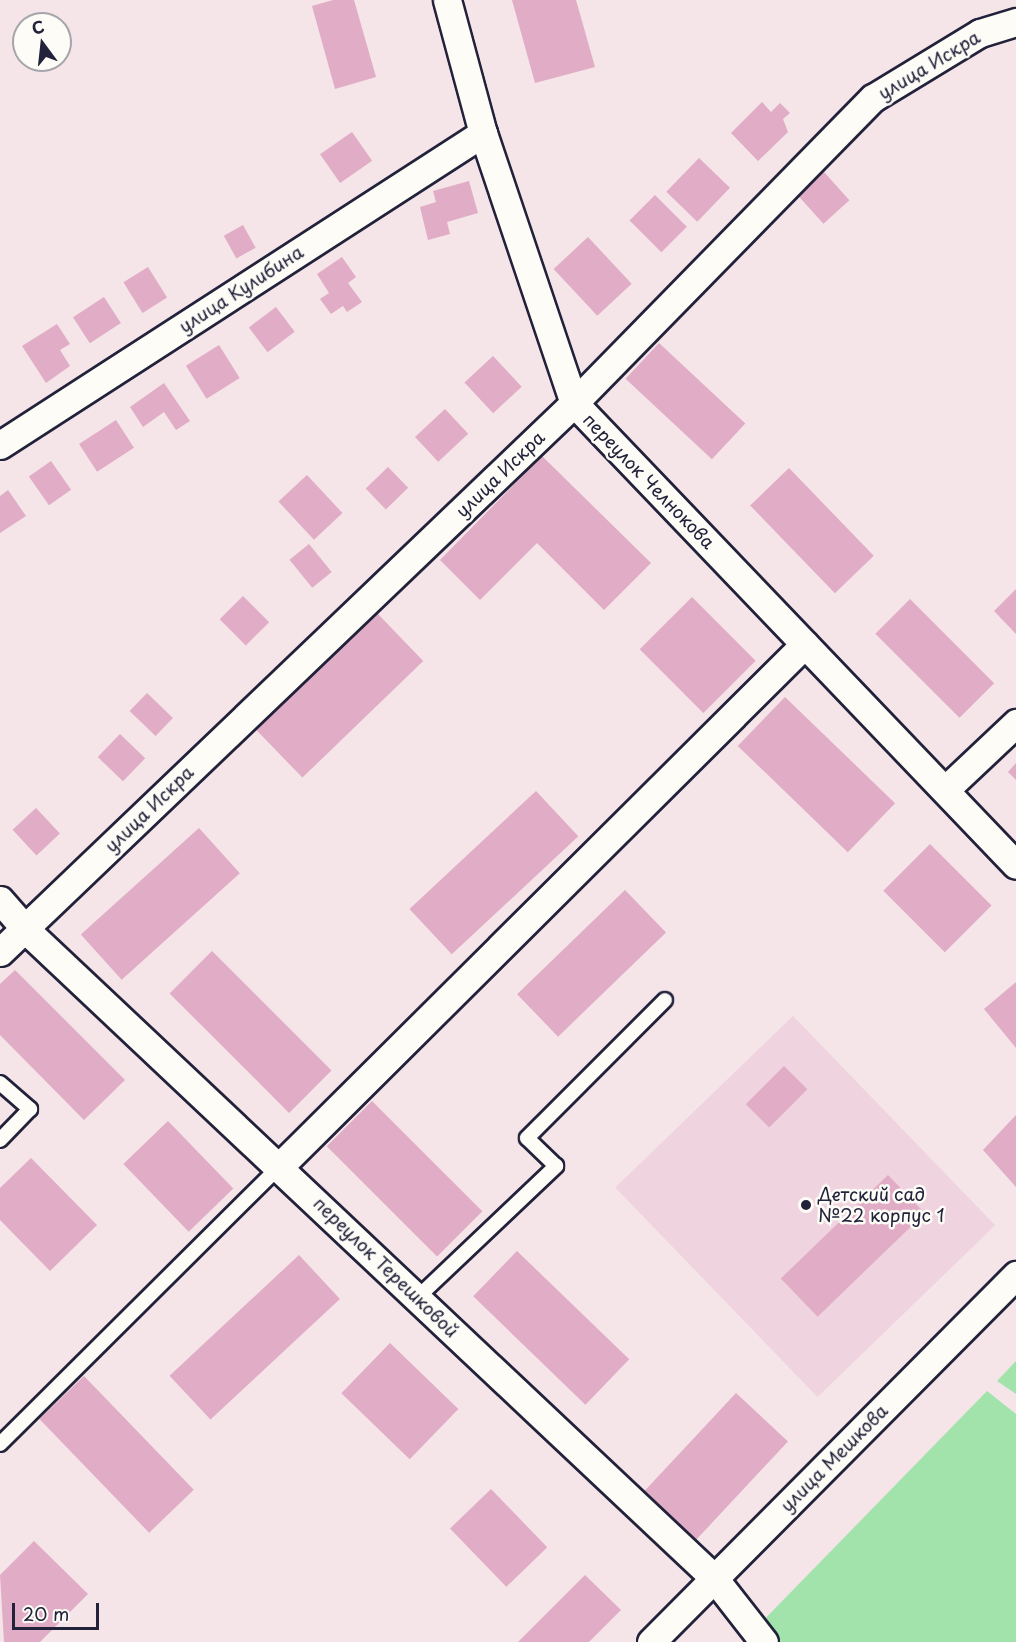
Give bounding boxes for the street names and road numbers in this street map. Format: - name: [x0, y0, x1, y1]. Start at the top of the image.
- street label: улица Искра: [874, 26, 984, 104]
- street label: улица Кулибина: [174, 241, 308, 337]
- street label: переулок Челнокова: [578, 408, 720, 554]
- street label: улица Искра: [451, 426, 549, 522]
- street label: улица Искра: [100, 761, 198, 857]
- street label: переулок Терешковой: [309, 1192, 463, 1342]
- street label: улица Мешкова: [776, 1400, 892, 1516]

